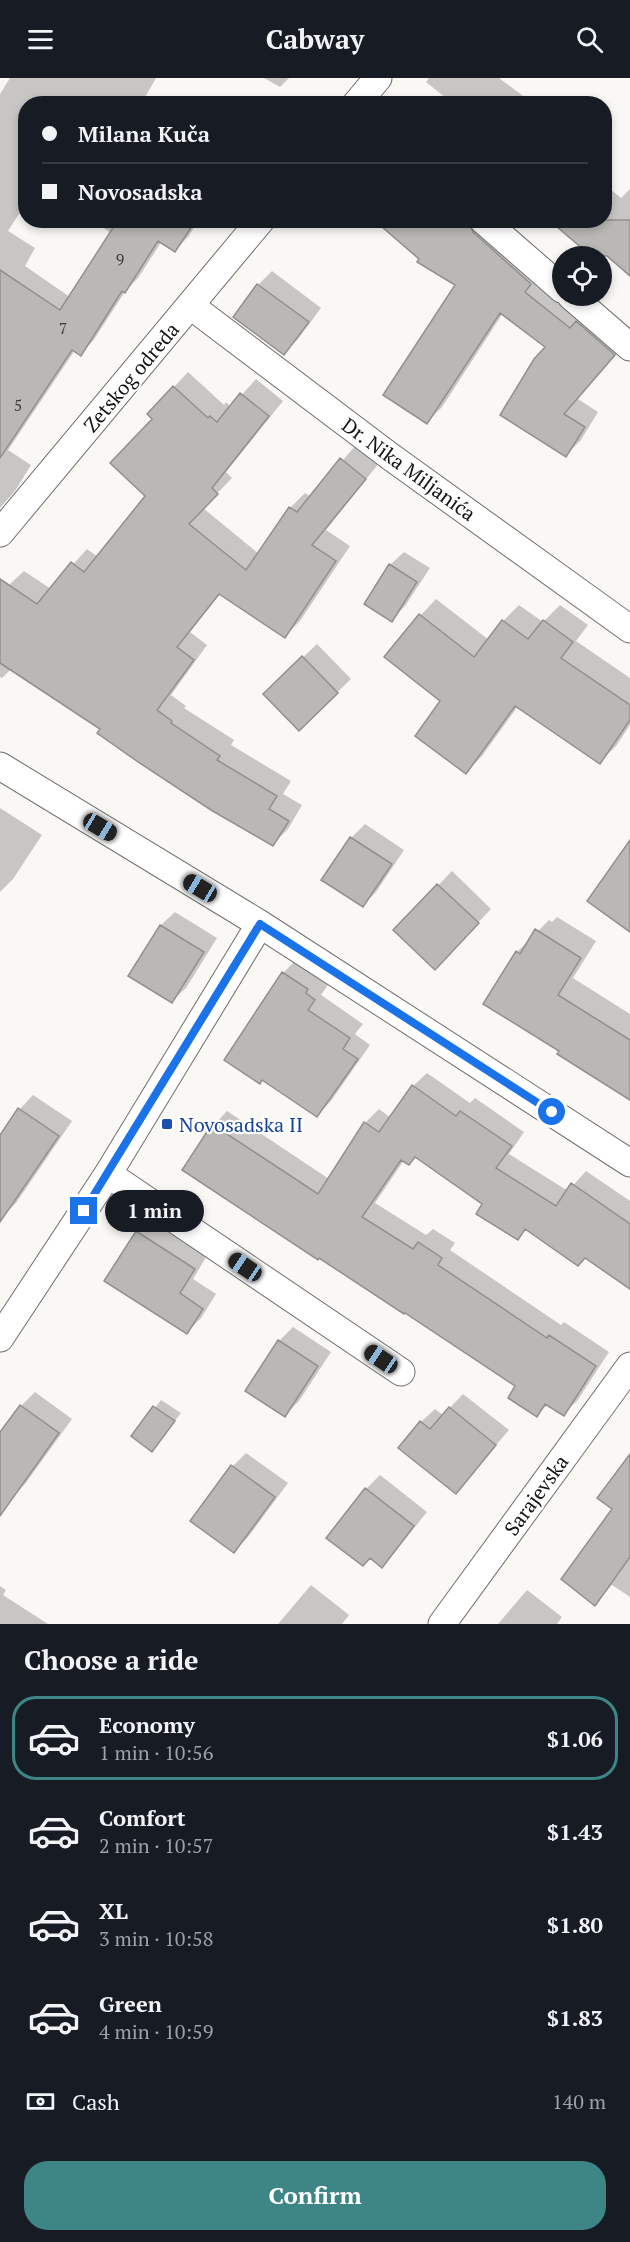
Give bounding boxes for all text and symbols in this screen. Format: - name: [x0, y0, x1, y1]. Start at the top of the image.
- text: Cabway: [266, 21, 364, 57]
- icon: menu: [24, 23, 57, 56]
- icon: search: [573, 23, 606, 56]
- text: Milana Kuča: [78, 119, 210, 148]
- text: Novosadska: [78, 177, 202, 206]
- map controls: [552, 246, 612, 306]
- button: locate: [552, 246, 612, 306]
- house number: 9: [116, 248, 124, 270]
- street label: Zetskog odreda: [77, 316, 185, 438]
- house number: 7: [59, 317, 67, 339]
- house number: 5: [14, 394, 22, 416]
- street label: Dr. Nika Miljanića: [337, 411, 481, 527]
- car: [80, 810, 120, 844]
- car: [180, 871, 220, 905]
- route start: [538, 1098, 565, 1125]
- place label: Novosadska II: [179, 1111, 303, 1138]
- marker: Novosadska II: [160, 1117, 174, 1131]
- callout: 1 min: [105, 1190, 204, 1232]
- route end: [70, 1197, 97, 1224]
- text: 1 min: [127, 1197, 182, 1224]
- car: [225, 1249, 265, 1285]
- car: [361, 1341, 401, 1377]
- street label: Sarajevska: [498, 1449, 574, 1541]
- text: Choose a ride: [24, 1642, 199, 1678]
- text: Economy: [99, 1710, 195, 1739]
- icon: car: [27, 1711, 81, 1765]
- text: $1.06: [547, 1724, 603, 1753]
- text: 1 min · 10:56: [99, 1739, 213, 1766]
- text: Comfort: [99, 1803, 185, 1832]
- icon: car: [27, 1804, 81, 1858]
- text: $1.43: [547, 1817, 603, 1846]
- text: 2 min · 10:57: [99, 1832, 213, 1859]
- text: XL: [99, 1896, 128, 1925]
- icon: car: [27, 1897, 81, 1951]
- text: $1.80: [547, 1910, 603, 1939]
- text: 3 min · 10:58: [99, 1925, 213, 1952]
- text: Green: [99, 1989, 162, 2018]
- icon: car: [27, 1990, 81, 2044]
- text: $1.83: [547, 2003, 603, 2032]
- text: 4 min · 10:59: [99, 2018, 213, 2045]
- icon: cash: [24, 2085, 57, 2118]
- text: Cash: [72, 2087, 120, 2116]
- text: 140 m: [552, 2088, 606, 2115]
- button: Confirm: [24, 2161, 606, 2230]

